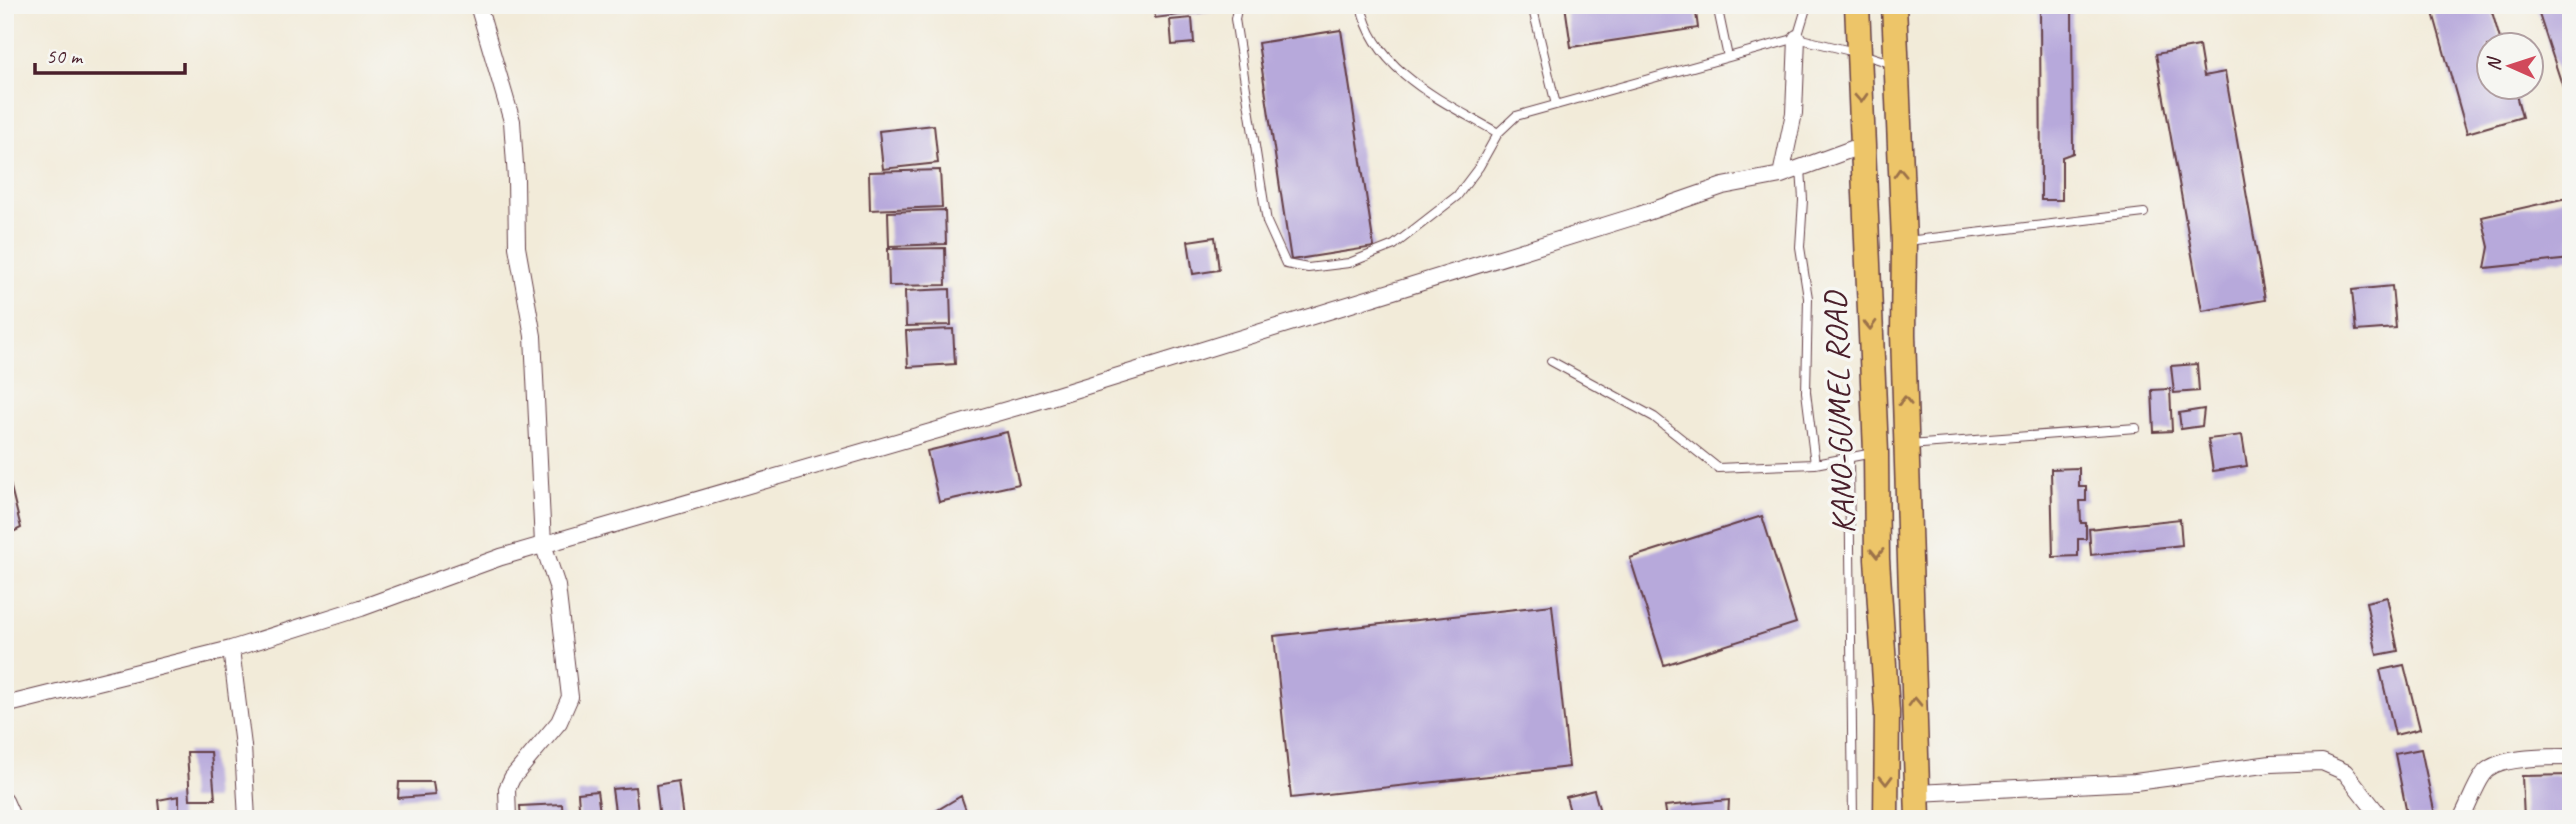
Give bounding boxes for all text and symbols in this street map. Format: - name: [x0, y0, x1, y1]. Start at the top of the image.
- scale bar: [35, 32, 186, 76]
- north arrow: [2474, 32, 2544, 102]
- text: 50 m: [46, 43, 84, 69]
- text: N: [2482, 55, 2506, 72]
- one-way arrow: [1854, 93, 1869, 104]
- one-way arrow: [1893, 168, 1908, 179]
- street label: KANO-GUMEL ROAD: [1814, 288, 1864, 535]
- one-way arrow: [1862, 320, 1877, 331]
- one-way arrow: [1897, 395, 1913, 405]
- one-way arrow: [1870, 547, 1885, 558]
- one-way arrow: [1908, 696, 1923, 707]
- one-way arrow: [1878, 775, 1894, 786]

